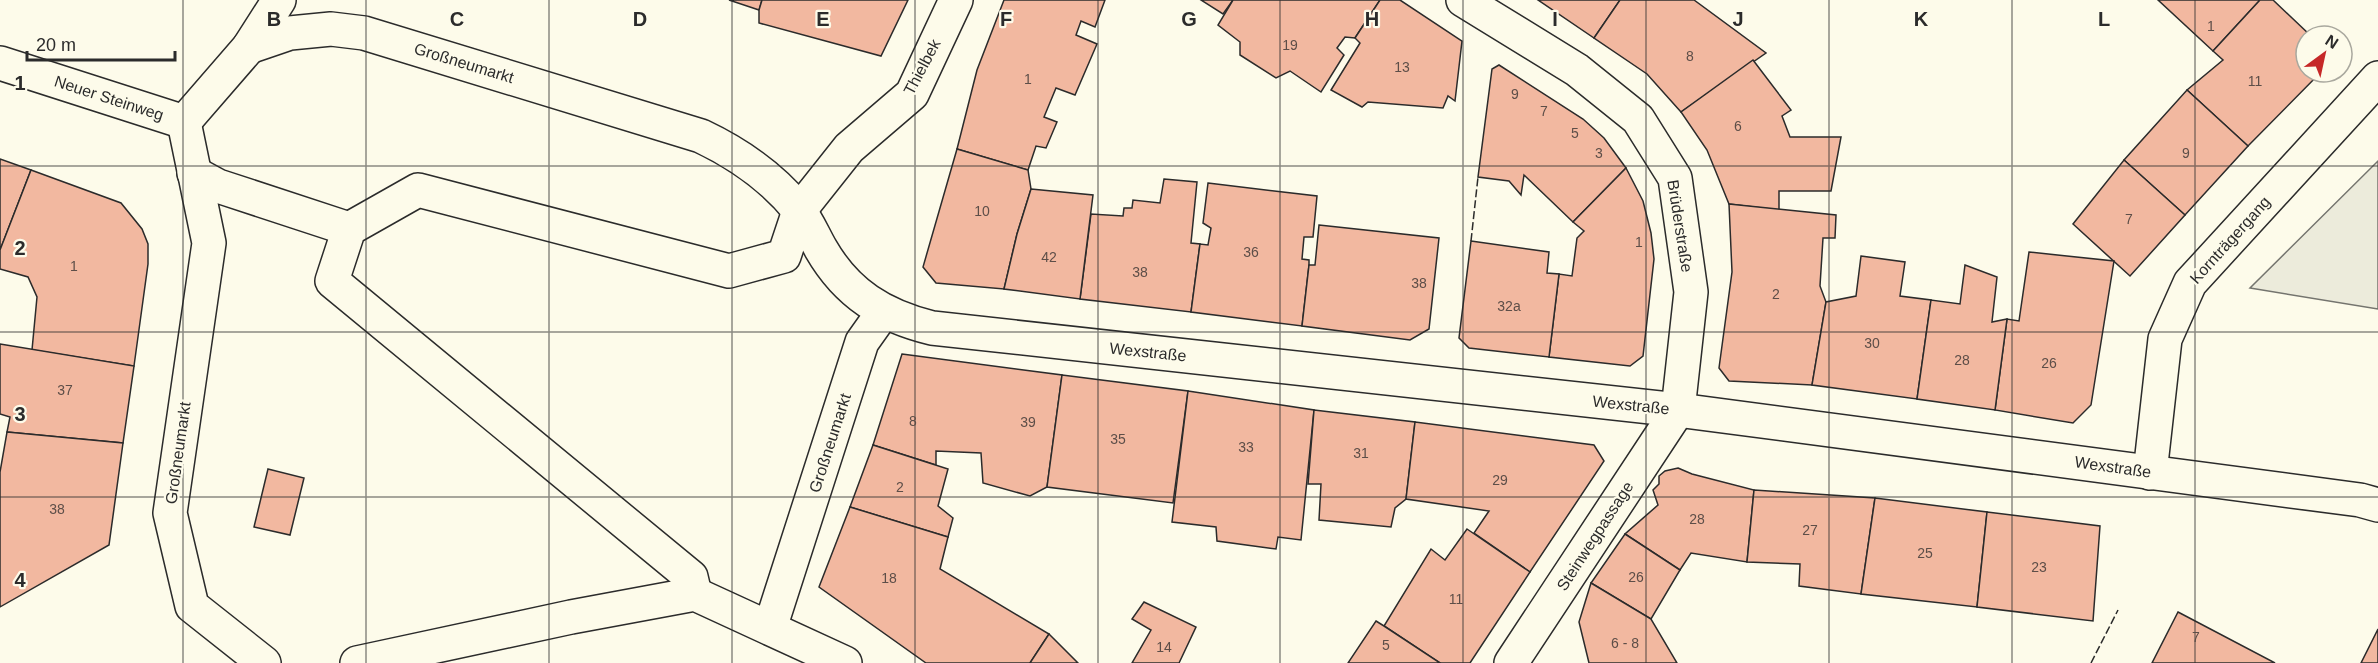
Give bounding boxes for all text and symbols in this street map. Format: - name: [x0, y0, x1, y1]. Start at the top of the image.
- text: B: [267, 8, 281, 30]
- text: C: [450, 8, 464, 30]
- text: D: [633, 8, 647, 30]
- text: E: [816, 8, 830, 30]
- text: F: [1000, 8, 1012, 30]
- text: G: [1181, 8, 1197, 30]
- text: H: [1365, 8, 1379, 30]
- text: I: [1552, 8, 1558, 30]
- text: J: [1732, 8, 1744, 30]
- text: K: [1914, 8, 1929, 30]
- text: L: [2098, 8, 2110, 30]
- house number: 1: [2207, 18, 2215, 34]
- scale bar: [27, 24, 176, 62]
- north arrow: [2294, 24, 2354, 84]
- text: N: [2322, 32, 2341, 52]
- text: 20 m: [36, 35, 76, 55]
- street label: Thielbek: [900, 35, 944, 98]
- house number: 19: [1282, 37, 1298, 53]
- street label: Großneumarkt: [412, 40, 516, 86]
- house number: 8: [1686, 48, 1694, 64]
- house number: 13: [1394, 59, 1410, 75]
- house number: 1: [1024, 71, 1032, 87]
- text: 1: [14, 72, 26, 94]
- street label: Neuer Steinweg: [52, 72, 166, 124]
- house number: 11: [2248, 73, 2262, 89]
- house number: 9: [1511, 86, 1519, 102]
- house number: 7: [1540, 103, 1548, 119]
- house number: 6: [1734, 118, 1742, 134]
- house number: 5: [1571, 125, 1579, 141]
- house number: 3: [1595, 145, 1603, 161]
- house number: 9: [2182, 145, 2190, 161]
- street label: Brüderstraße: [1664, 179, 1696, 274]
- street label: Kornträgergang: [2186, 193, 2274, 287]
- house number: 10: [974, 203, 990, 219]
- house number: 7: [2125, 211, 2133, 227]
- house number: 1: [1635, 234, 1643, 250]
- text: 2: [14, 237, 26, 259]
- house number: 36: [1243, 244, 1259, 260]
- house number: 42: [1041, 249, 1057, 265]
- house number: 1: [70, 258, 78, 274]
- house number: 38: [1132, 264, 1148, 280]
- house number: 38: [1411, 275, 1427, 291]
- house number: 2: [1772, 286, 1780, 302]
- house number: 32a: [1497, 298, 1521, 314]
- house number: 30: [1864, 335, 1880, 351]
- street label: Wexstraße: [1109, 340, 1187, 364]
- house number: 28: [1954, 352, 1970, 368]
- house number: 26: [2041, 355, 2057, 371]
- house number: 37: [57, 382, 73, 398]
- street label: Großneumarkt: [806, 391, 854, 495]
- street label: Wexstraße: [1592, 393, 1670, 417]
- street label: Großneumarkt: [162, 400, 194, 505]
- text: 3: [14, 403, 26, 425]
- house number: 8: [909, 413, 917, 429]
- house number: 39: [1020, 414, 1036, 430]
- house number: 35: [1110, 431, 1126, 447]
- house number: 33: [1238, 439, 1254, 455]
- house number: 31: [1353, 445, 1369, 461]
- street label: Wexstraße: [2074, 453, 2152, 481]
- house number: 29: [1492, 472, 1508, 488]
- street label: Steinwegpassage: [1553, 478, 1637, 594]
- house number: 2: [896, 479, 904, 495]
- house number: 38: [49, 501, 65, 517]
- house number: 28: [1689, 511, 1705, 527]
- house number: 27: [1802, 522, 1818, 538]
- house number: 25: [1917, 545, 1933, 561]
- house number: 23: [2031, 559, 2047, 575]
- text: 4: [14, 569, 26, 591]
- house number: 26: [1628, 569, 1644, 585]
- house number: 18: [881, 570, 897, 586]
- house number: 11: [1449, 591, 1463, 607]
- house number: 7: [2192, 629, 2200, 645]
- house number: 6 - 8: [1611, 635, 1639, 651]
- house number: 5: [1382, 637, 1390, 653]
- house number: 14: [1156, 639, 1172, 655]

